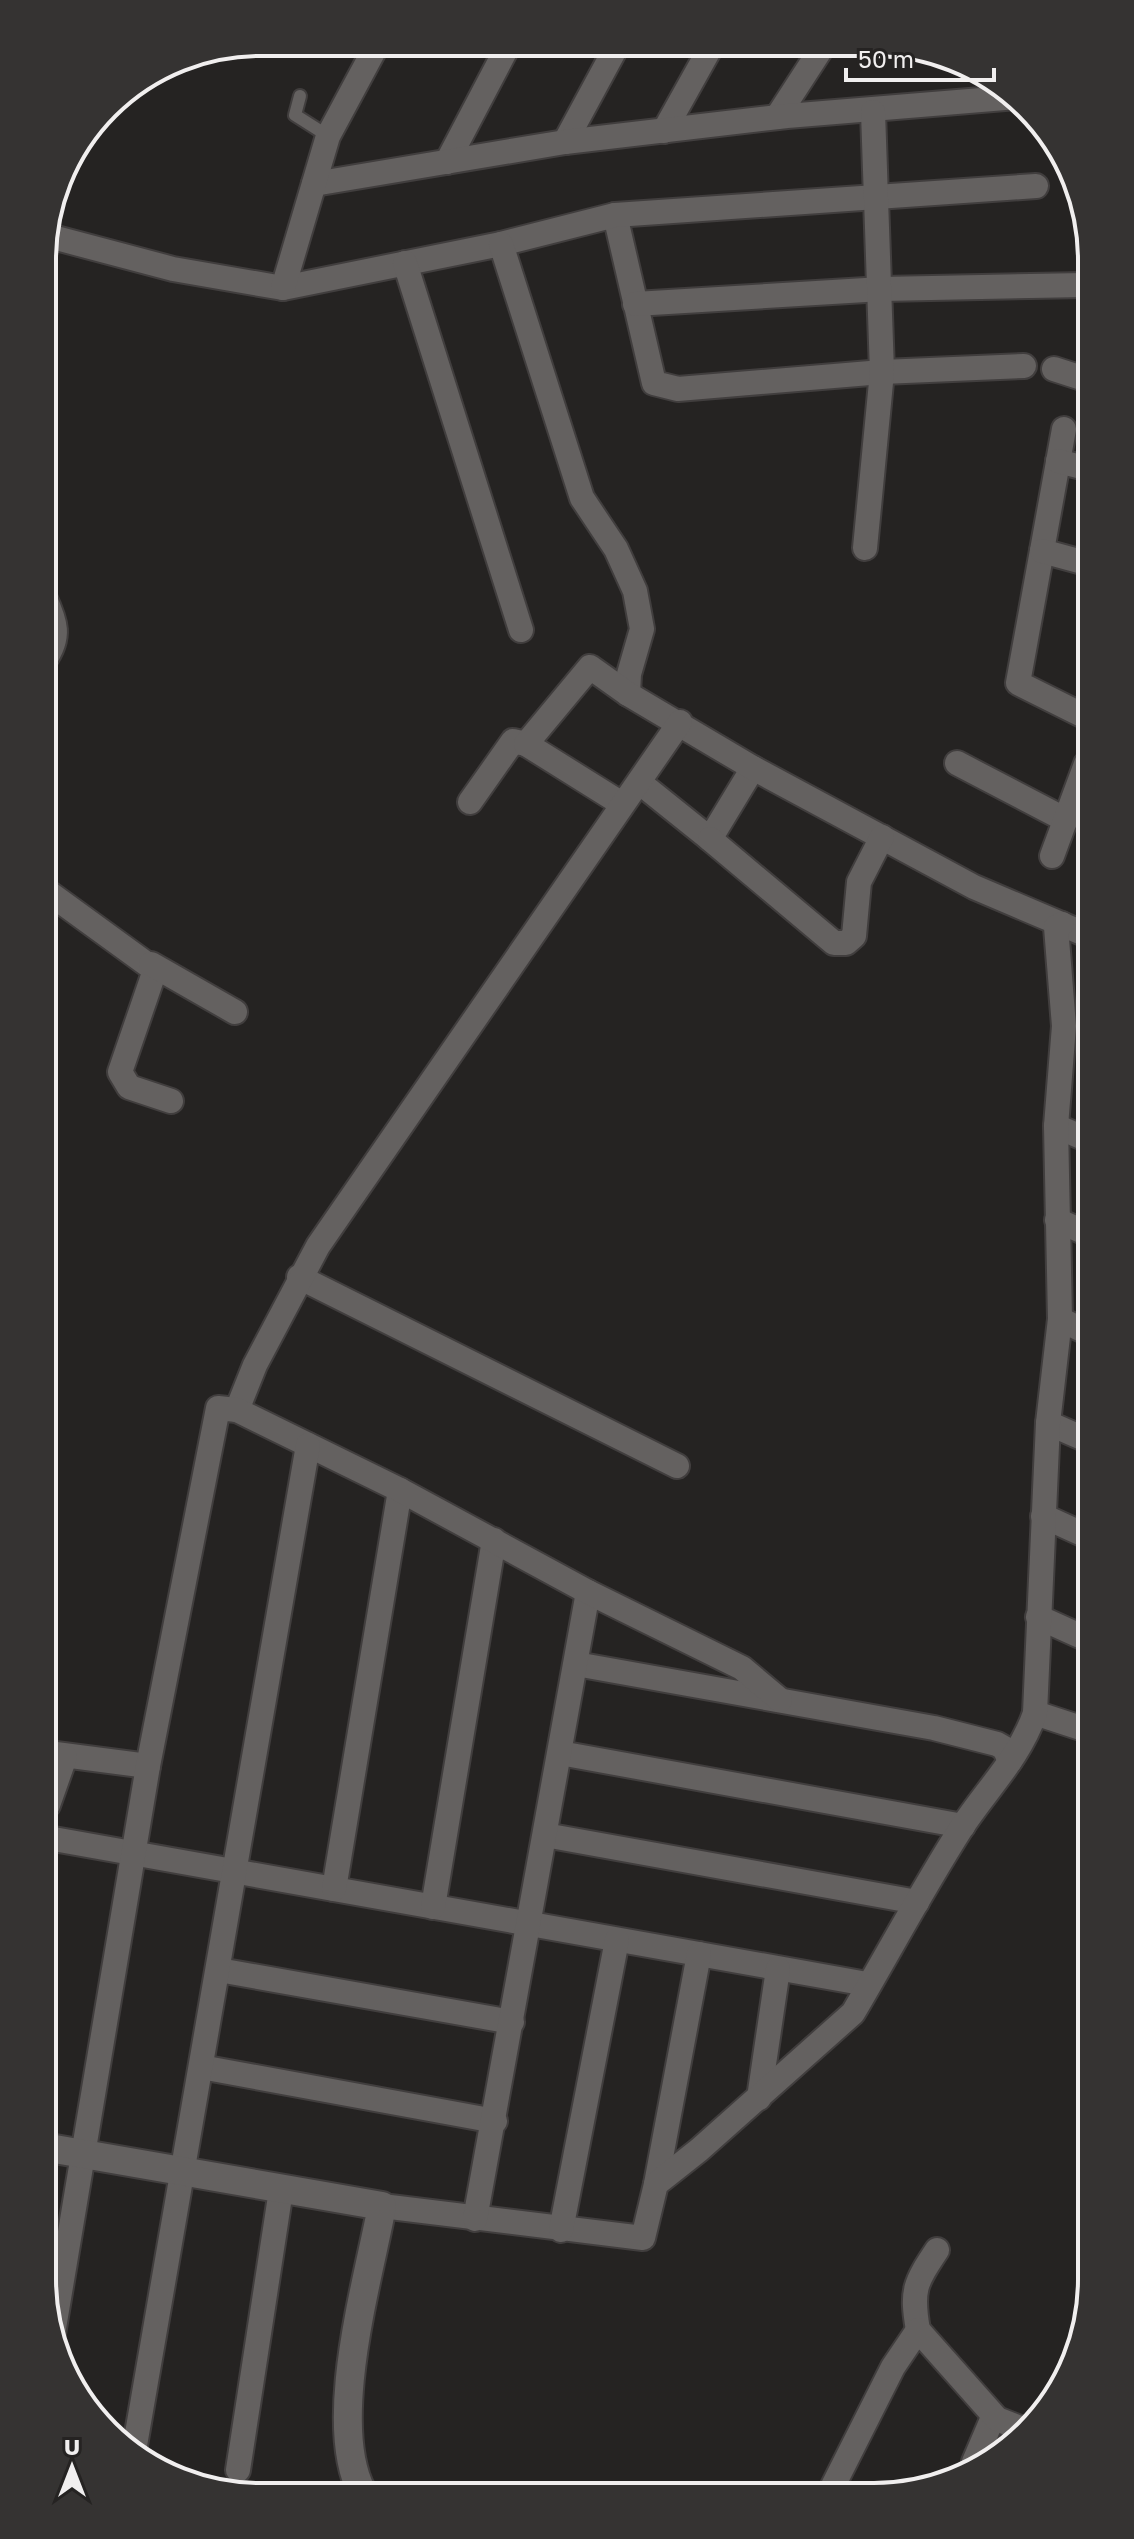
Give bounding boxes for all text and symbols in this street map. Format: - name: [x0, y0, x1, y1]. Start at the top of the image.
- scale bar: [846, 32, 994, 82]
- text: 50 m: [858, 44, 914, 73]
- north arrow: [32, 2427, 112, 2507]
- text: U: [64, 2433, 80, 2460]

